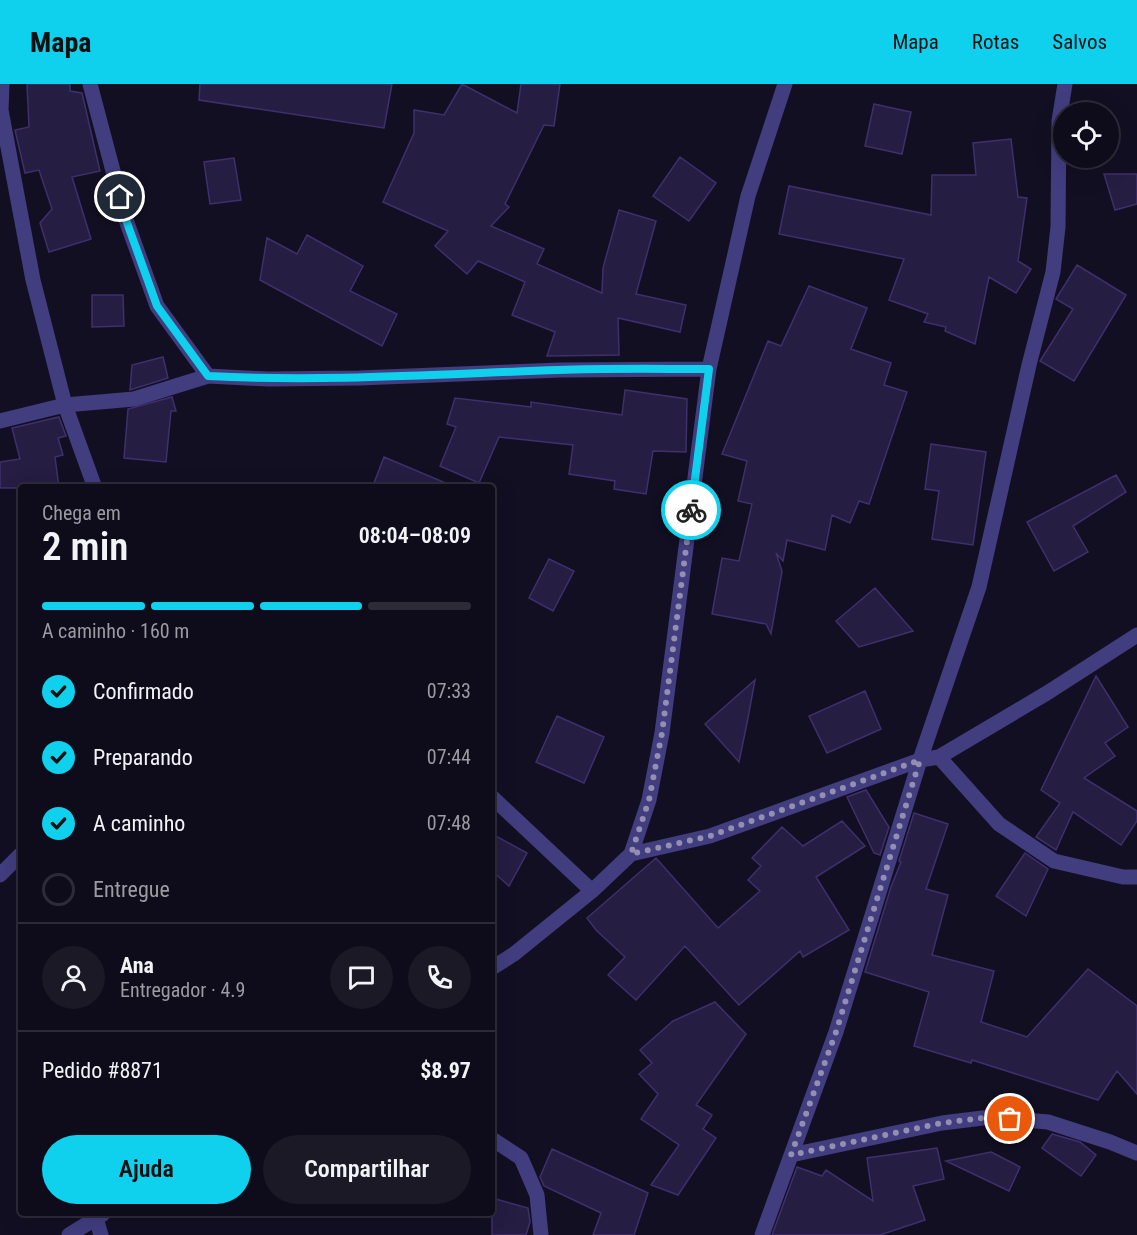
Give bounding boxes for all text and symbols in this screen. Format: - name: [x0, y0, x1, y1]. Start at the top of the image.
- text: Mapa: [30, 26, 91, 59]
- text: Mapa: [892, 30, 939, 54]
- text: Rotas: [972, 30, 1019, 54]
- text: Salvos: [1052, 30, 1107, 54]
- map controls: [1053, 102, 1119, 168]
- button: locate: [1053, 102, 1119, 168]
- pin: [94, 171, 145, 222]
- icon: home: [103, 180, 136, 213]
- courier: [661, 480, 721, 540]
- icon: bike: [675, 494, 708, 527]
- text: Chega em: [42, 501, 121, 525]
- text: 08:04–08:09: [359, 523, 471, 548]
- text: 2 min: [42, 524, 128, 570]
- text: A caminho · 160 m: [42, 619, 189, 643]
- icon: check: [42, 675, 75, 708]
- text: Confirmado: [93, 679, 194, 704]
- text: 07:33: [427, 679, 471, 703]
- icon: check: [42, 741, 75, 774]
- text: Preparando: [93, 745, 193, 770]
- text: 07:44: [427, 745, 471, 769]
- icon: check: [42, 807, 75, 840]
- text: A caminho: [93, 811, 185, 836]
- text: 07:48: [427, 811, 471, 835]
- text: Entregue: [93, 877, 170, 902]
- button: person: [42, 946, 105, 1009]
- button: chat: [330, 946, 393, 1009]
- button: phone: [408, 946, 471, 1009]
- text: Ana: [120, 953, 154, 978]
- text: Entregador · 4.9: [120, 978, 245, 1002]
- text: Pedido #8871: [42, 1058, 163, 1083]
- text: $8.97: [420, 1058, 471, 1083]
- pin: [984, 1093, 1035, 1144]
- icon: bag: [993, 1102, 1026, 1135]
- button: Ajuda: [42, 1135, 251, 1204]
- button: Compartilhar: [263, 1135, 471, 1204]

